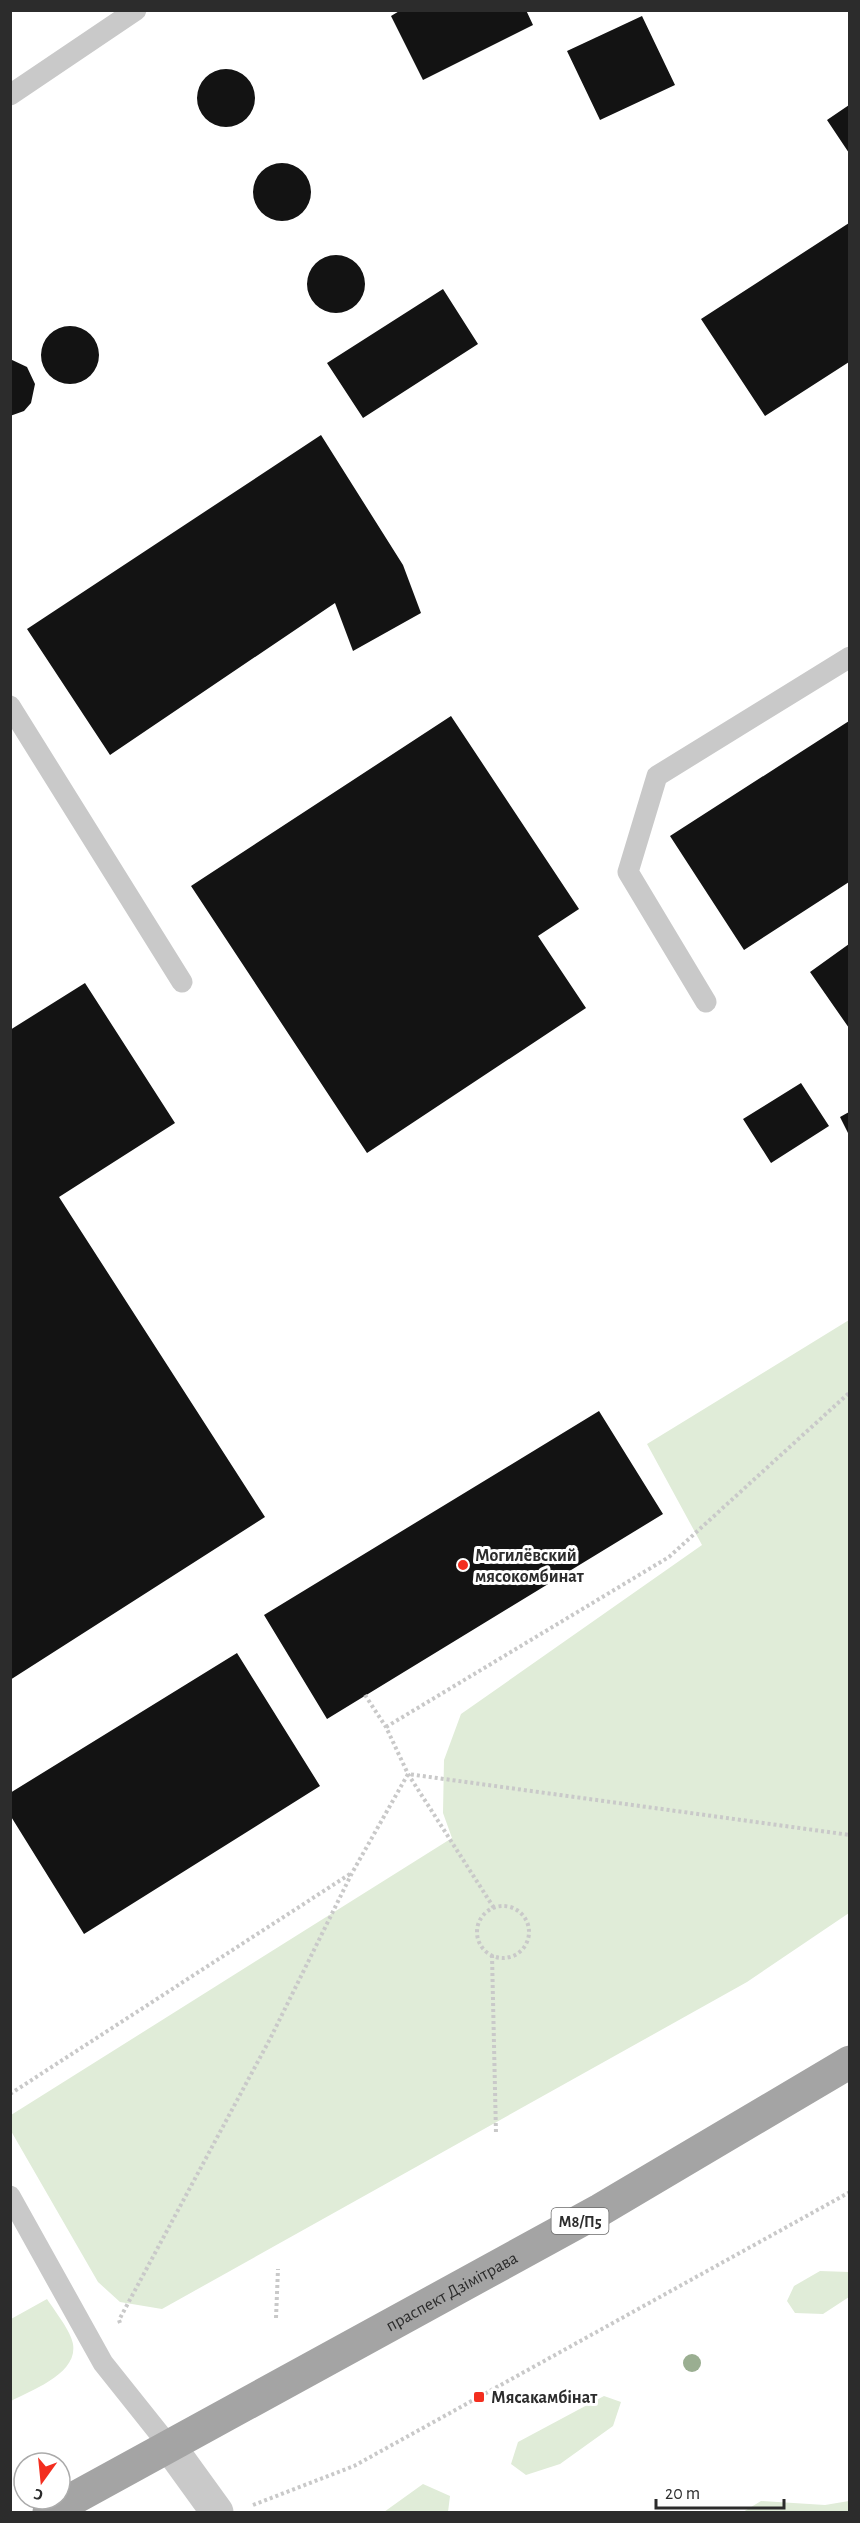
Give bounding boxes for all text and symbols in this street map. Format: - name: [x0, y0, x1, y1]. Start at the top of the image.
- place label: Могилёвский мясокомбинат: [475, 1547, 585, 1586]
- marker: Могилёвский мясокомбинат: [456, 1558, 470, 1572]
- road number: М8/П5: [552, 2208, 608, 2234]
- street label: праспект Дзімітрава: [383, 2249, 521, 2336]
- place label: Мясакамбінат: [491, 2389, 598, 2407]
- marker: Мясакамбінат: [472, 2390, 486, 2404]
- north arrow: [12, 2451, 72, 2511]
- scale bar: [656, 2472, 784, 2510]
- text: 20 m: [665, 2485, 700, 2503]
- text: С: [32, 2486, 45, 2503]

